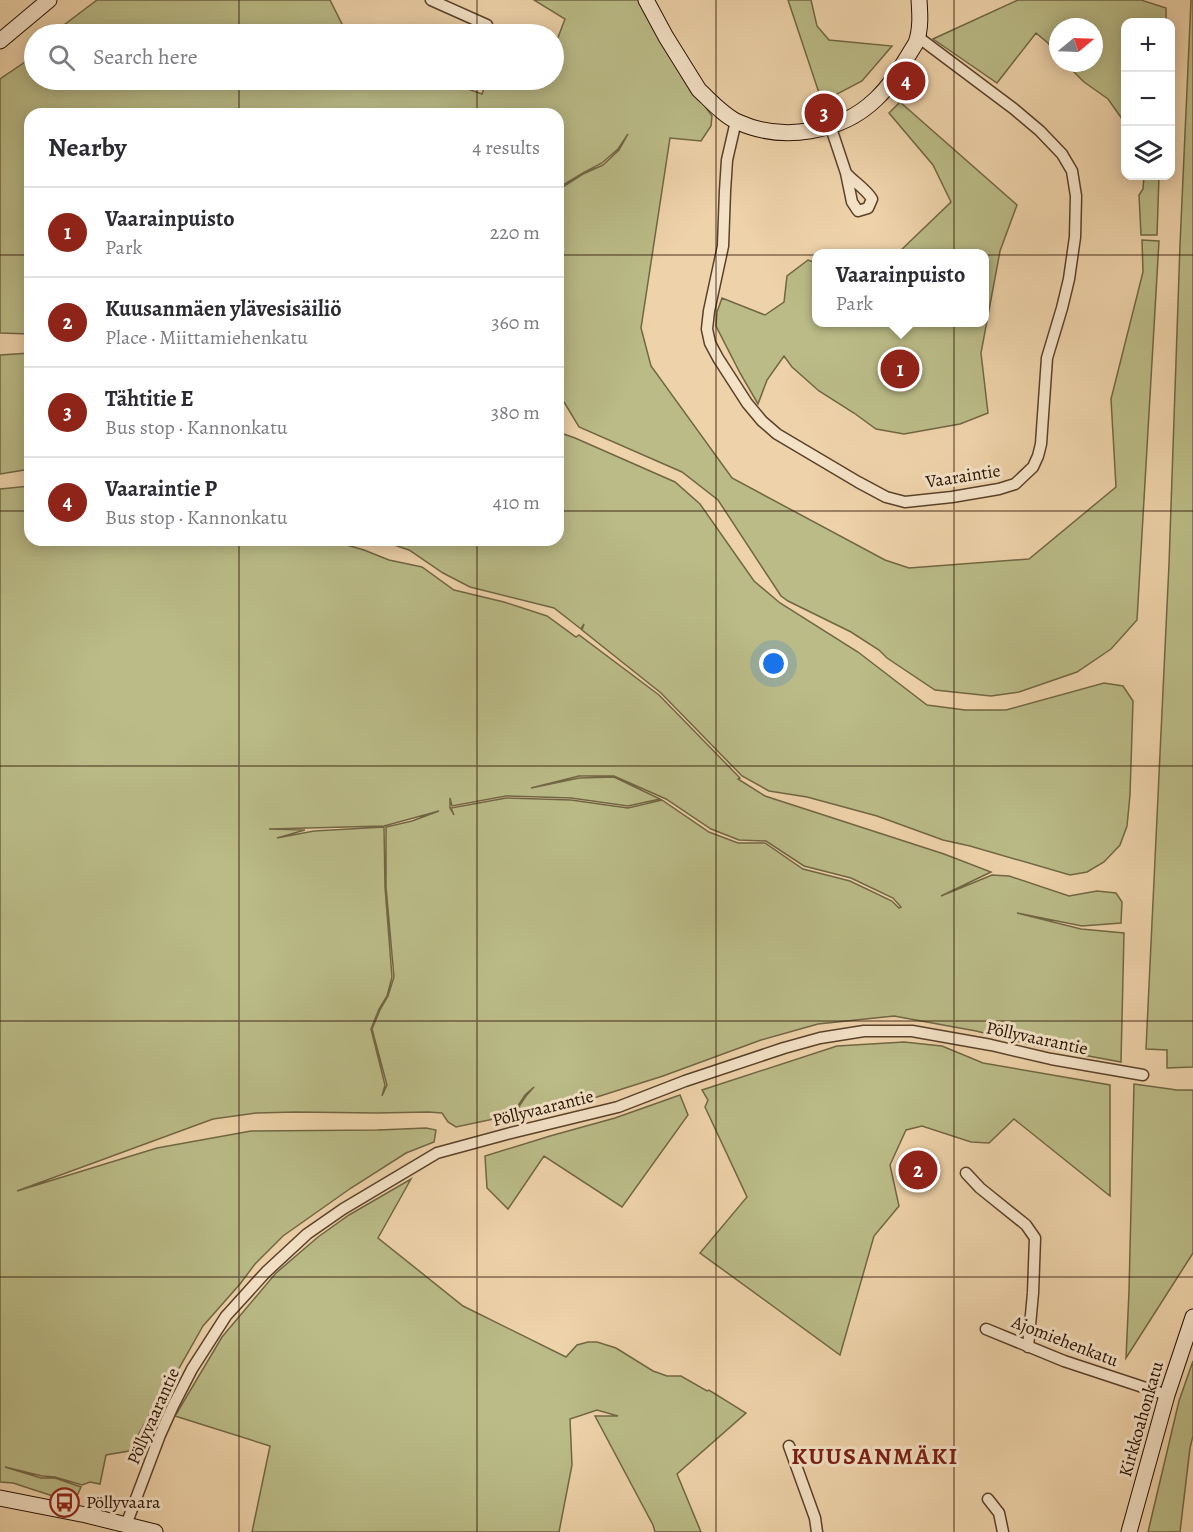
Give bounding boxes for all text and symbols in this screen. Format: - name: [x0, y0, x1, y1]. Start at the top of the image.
- north arrow: [1049, 18, 1103, 72]
- map controls: [1121, 18, 1175, 180]
- button: +: [1121, 18, 1175, 72]
- search box: [24, 24, 564, 90]
- icon: search: [45, 41, 78, 74]
- text: Search here: [93, 42, 198, 72]
- pin: 4: [886, 58, 926, 104]
- button: −: [1121, 72, 1175, 126]
- pin: 3: [804, 90, 844, 136]
- button: layers: [1121, 126, 1175, 180]
- text: Nearby: [48, 130, 127, 165]
- text: 4 results: [472, 134, 540, 161]
- text: Vaarainpuisto: [105, 204, 235, 234]
- text: 1: [64, 219, 71, 246]
- text: 220 m: [490, 219, 540, 246]
- text: Park: [105, 234, 143, 261]
- popup: [812, 249, 989, 327]
- text: Vaarainpuisto: [836, 260, 965, 290]
- text: Park: [836, 290, 873, 317]
- text: Kuusanmäen ylävesisäiliö: [105, 294, 341, 324]
- text: 2: [63, 309, 72, 336]
- text: 360 m: [491, 309, 540, 336]
- text: Place · Miittamiehenkatu: [105, 324, 308, 351]
- pin: 1: [880, 346, 920, 392]
- text: Tähtitie E: [105, 384, 194, 414]
- text: 3: [63, 399, 72, 426]
- text: 380 m: [491, 399, 540, 426]
- text: Bus stop · Kannonkatu: [105, 414, 288, 441]
- street label: Vaaraintie: [923, 458, 1002, 494]
- text: Vaaraintie P: [105, 474, 217, 504]
- text: 4: [63, 489, 72, 516]
- text: 410 m: [493, 489, 540, 516]
- text: Bus stop · Kannonkatu: [105, 504, 288, 531]
- your location: [759, 649, 788, 678]
- street label: Pöllyvaarantie: [984, 1016, 1090, 1060]
- street label: Pöllyvaarantie: [490, 1084, 596, 1132]
- pin: 2: [898, 1148, 938, 1192]
- street label: Ajomiehenkatu: [1007, 1309, 1122, 1372]
- street label: Kirkkoahonkatu: [1113, 1358, 1169, 1480]
- street label: Pöllyvaarantie: [121, 1364, 185, 1468]
- district label: KUUSANMÄKI: [791, 1440, 959, 1472]
- bus stop icon: Pöllyvaara: [49, 1486, 81, 1518]
- place label: Pöllyvaara: [86, 1490, 161, 1514]

